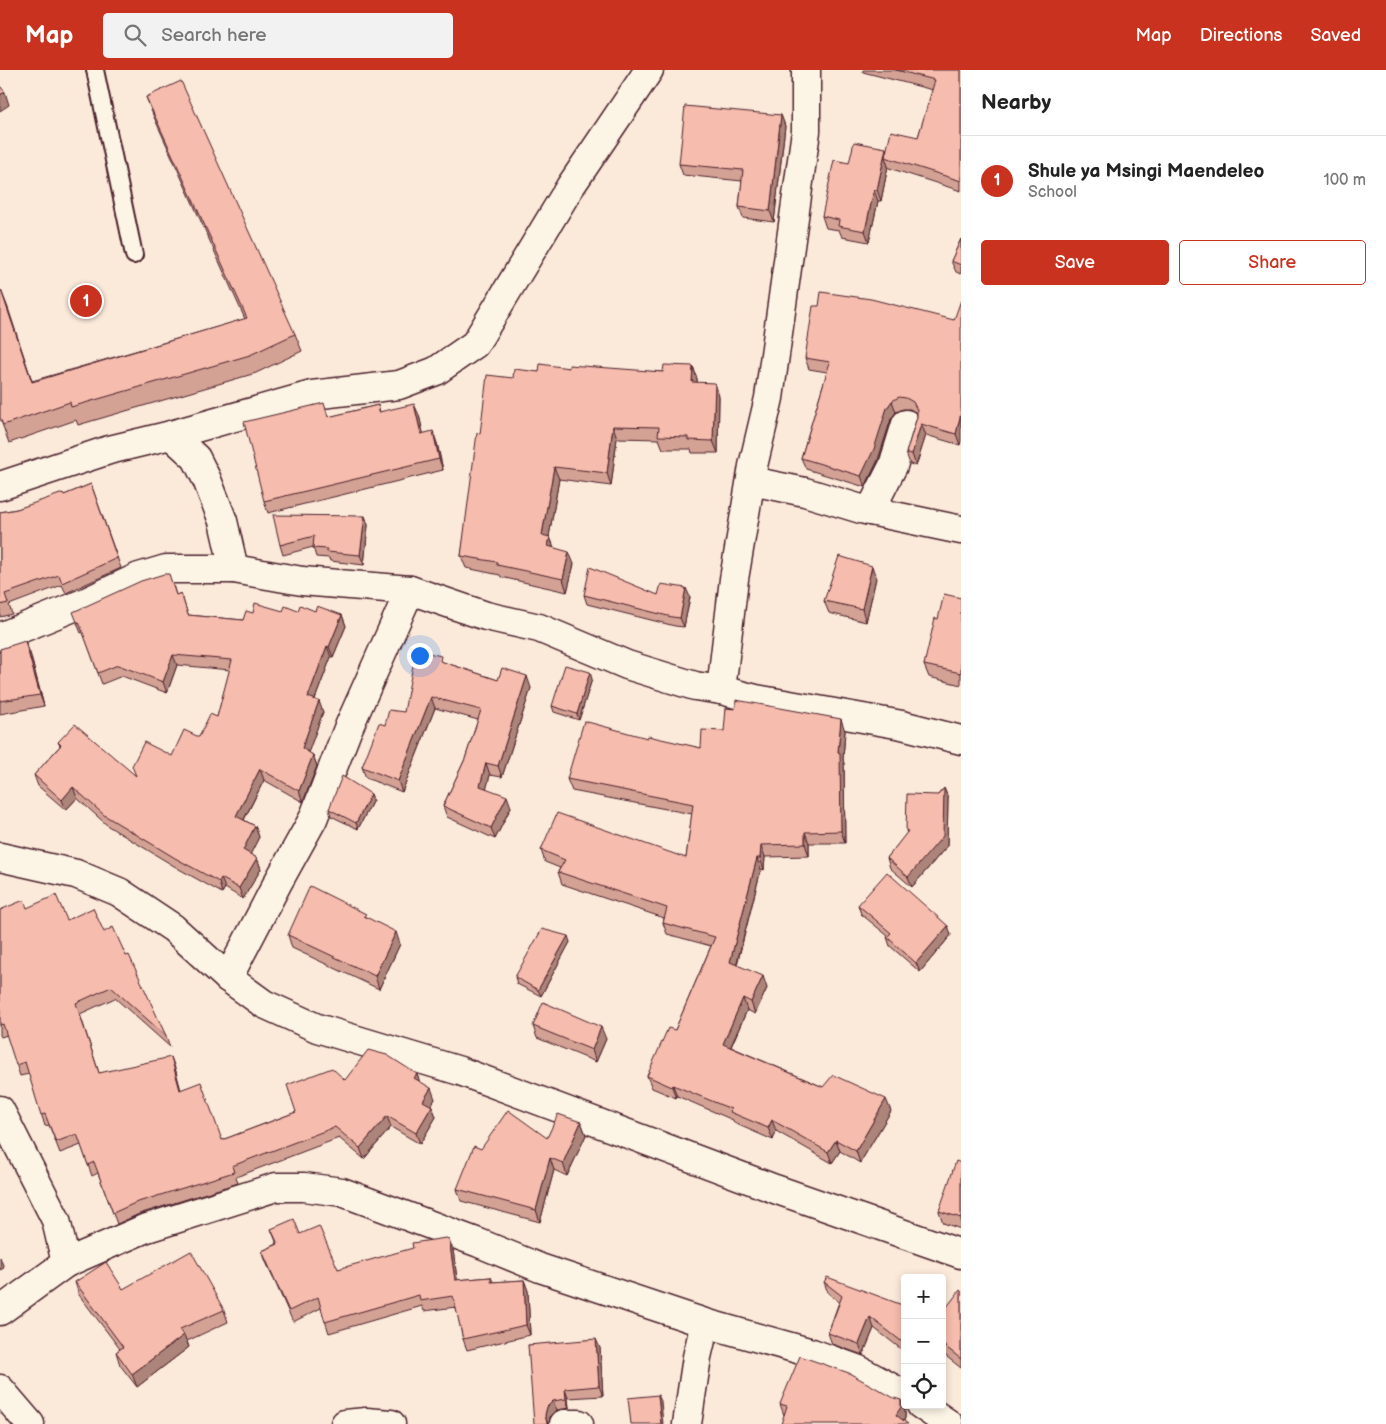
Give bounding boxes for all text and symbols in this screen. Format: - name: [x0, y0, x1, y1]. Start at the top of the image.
- search box: [103, 13, 453, 58]
- text: Map: [25, 21, 73, 50]
- icon: search: [121, 21, 149, 49]
- text: Search here: [161, 24, 267, 47]
- text: Map: [1136, 25, 1172, 46]
- text: Directions: [1200, 25, 1282, 46]
- text: Saved: [1310, 25, 1361, 46]
- text: Nearby: [981, 90, 1051, 115]
- text: Shule ya Msingi Maendeleo: [1028, 160, 1264, 183]
- text: 1: [994, 171, 1000, 190]
- text: 100 m: [1323, 171, 1366, 190]
- text: School: [1028, 183, 1077, 202]
- button: Save: [981, 240, 1169, 285]
- button: Share: [1179, 240, 1366, 285]
- pin: 1: [70, 282, 102, 320]
- your location: [407, 643, 433, 669]
- map controls: [901, 1274, 946, 1409]
- button: +: [901, 1274, 946, 1319]
- button: −: [901, 1319, 946, 1364]
- button: locate: [901, 1364, 946, 1409]

